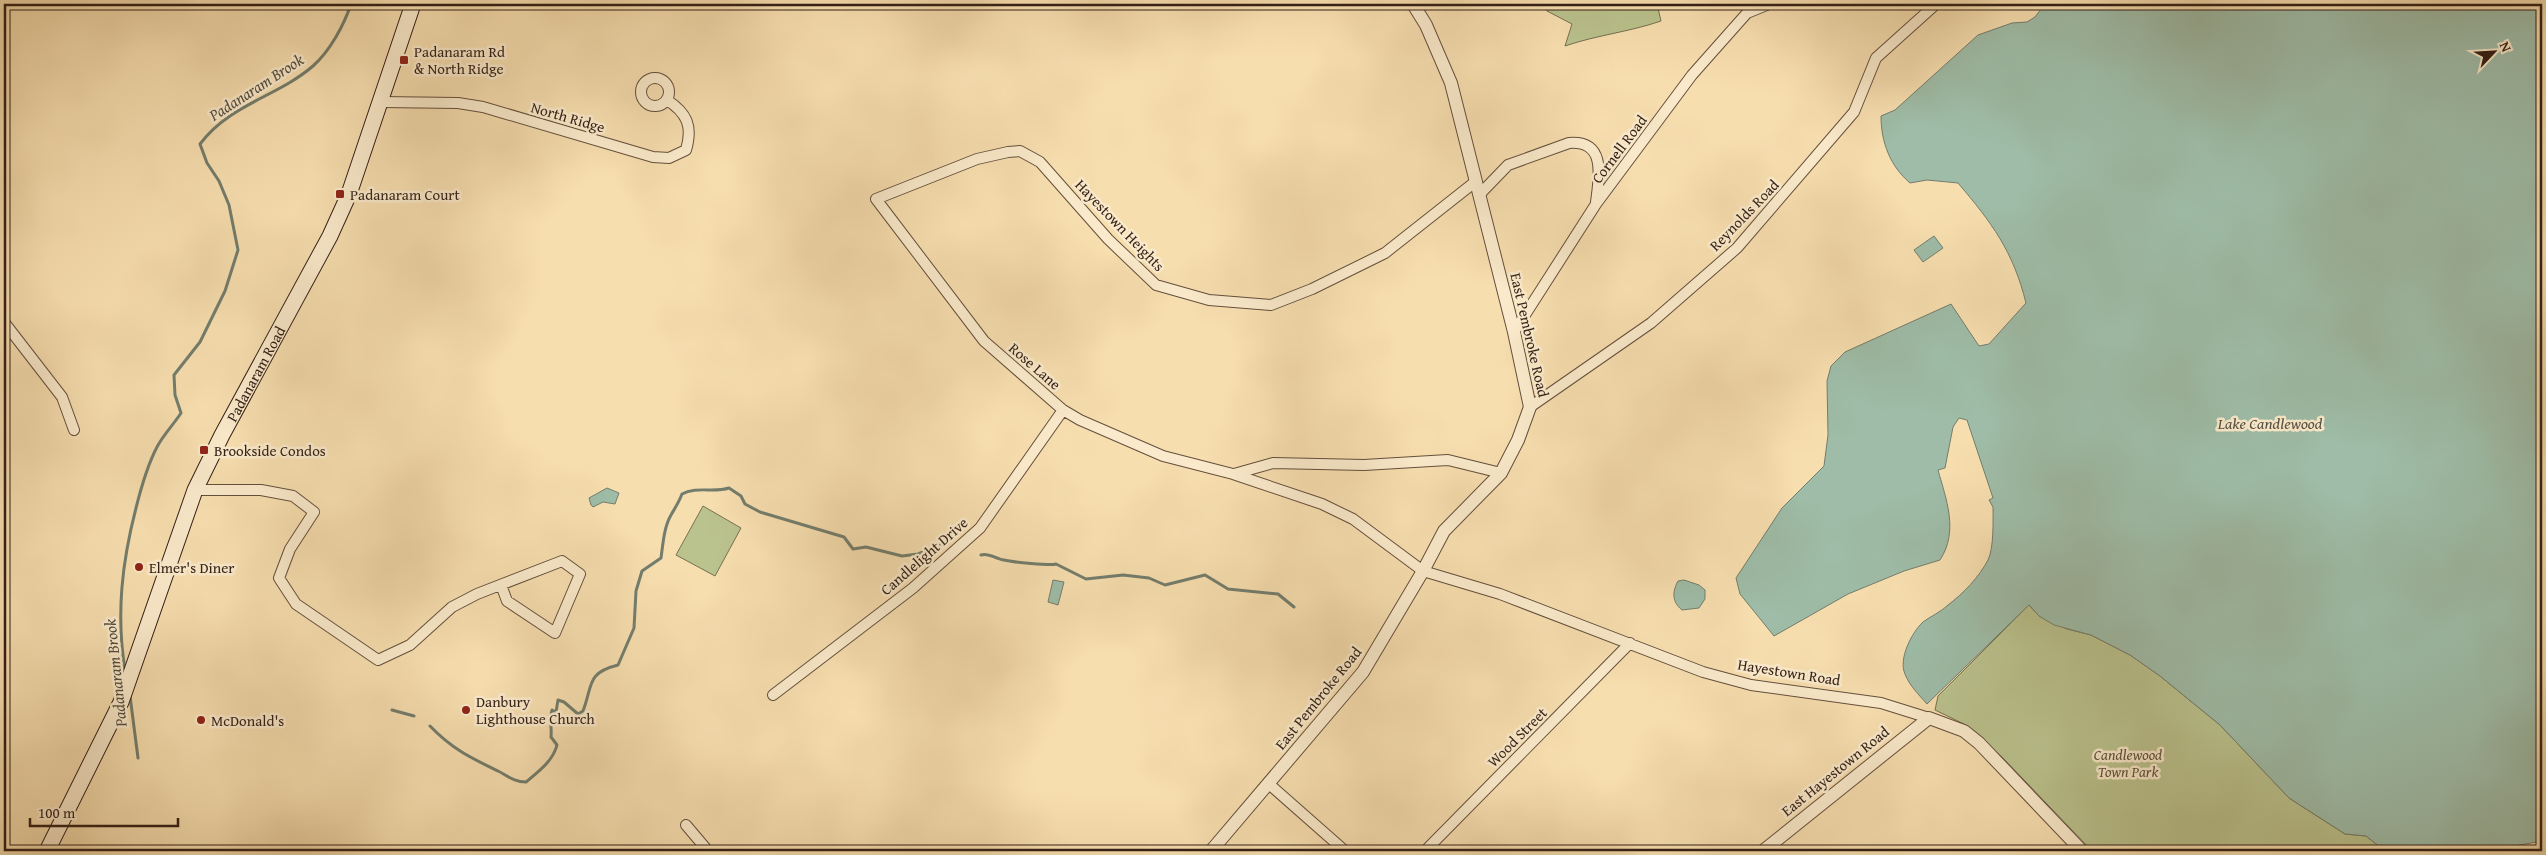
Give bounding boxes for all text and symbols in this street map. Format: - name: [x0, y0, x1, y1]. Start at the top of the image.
- north arrow: [2468, 28, 2518, 78]
- text: N: [2495, 38, 2517, 56]
- place label: Padanaram Rd & North Ridge: [414, 41, 505, 79]
- water label: Padanaram Brook: [203, 47, 309, 127]
- marker: Padanaram Rd & North Ridge: [398, 54, 410, 66]
- street label: North Ridge: [529, 96, 607, 138]
- street label: Cornell Road: [1586, 111, 1652, 187]
- street label: Hayestown Heights: [1071, 174, 1169, 276]
- street label: Reynolds Road: [1704, 175, 1784, 255]
- place label: Padanaram Court: [350, 184, 461, 205]
- marker: Padanaram Court: [334, 188, 346, 200]
- street label: East Pembroke Road: [1505, 271, 1555, 399]
- street label: Padanaram Road: [221, 322, 290, 425]
- street label: Rose Lane: [1005, 338, 1065, 394]
- water label: Lake Candlewood: [2217, 411, 2323, 435]
- place label: Brookside Condos: [214, 440, 326, 461]
- marker: Brookside Condos: [198, 444, 210, 456]
- street label: Candlelight Drive: [876, 512, 972, 600]
- place label: Elmer's Diner: [149, 557, 234, 578]
- marker: Elmer's Diner: [133, 561, 145, 573]
- water label: Padanaram Brook: [97, 617, 133, 729]
- street label: East Pembroke Road: [1270, 642, 1366, 754]
- street label: Hayestown Road: [1736, 654, 1842, 690]
- place label: Danbury Lighthouse Church: [476, 691, 595, 729]
- street label: Wood Street: [1482, 702, 1552, 772]
- marker: Danbury Lighthouse Church: [460, 704, 472, 716]
- place label: McDonald's: [211, 710, 284, 731]
- marker: McDonald's: [195, 714, 207, 726]
- street label: East Hayestown Road: [1777, 721, 1893, 821]
- park label: Candlewood Town Park: [2094, 744, 2162, 782]
- scale bar: [30, 795, 178, 827]
- text: 100 m: [38, 802, 76, 823]

